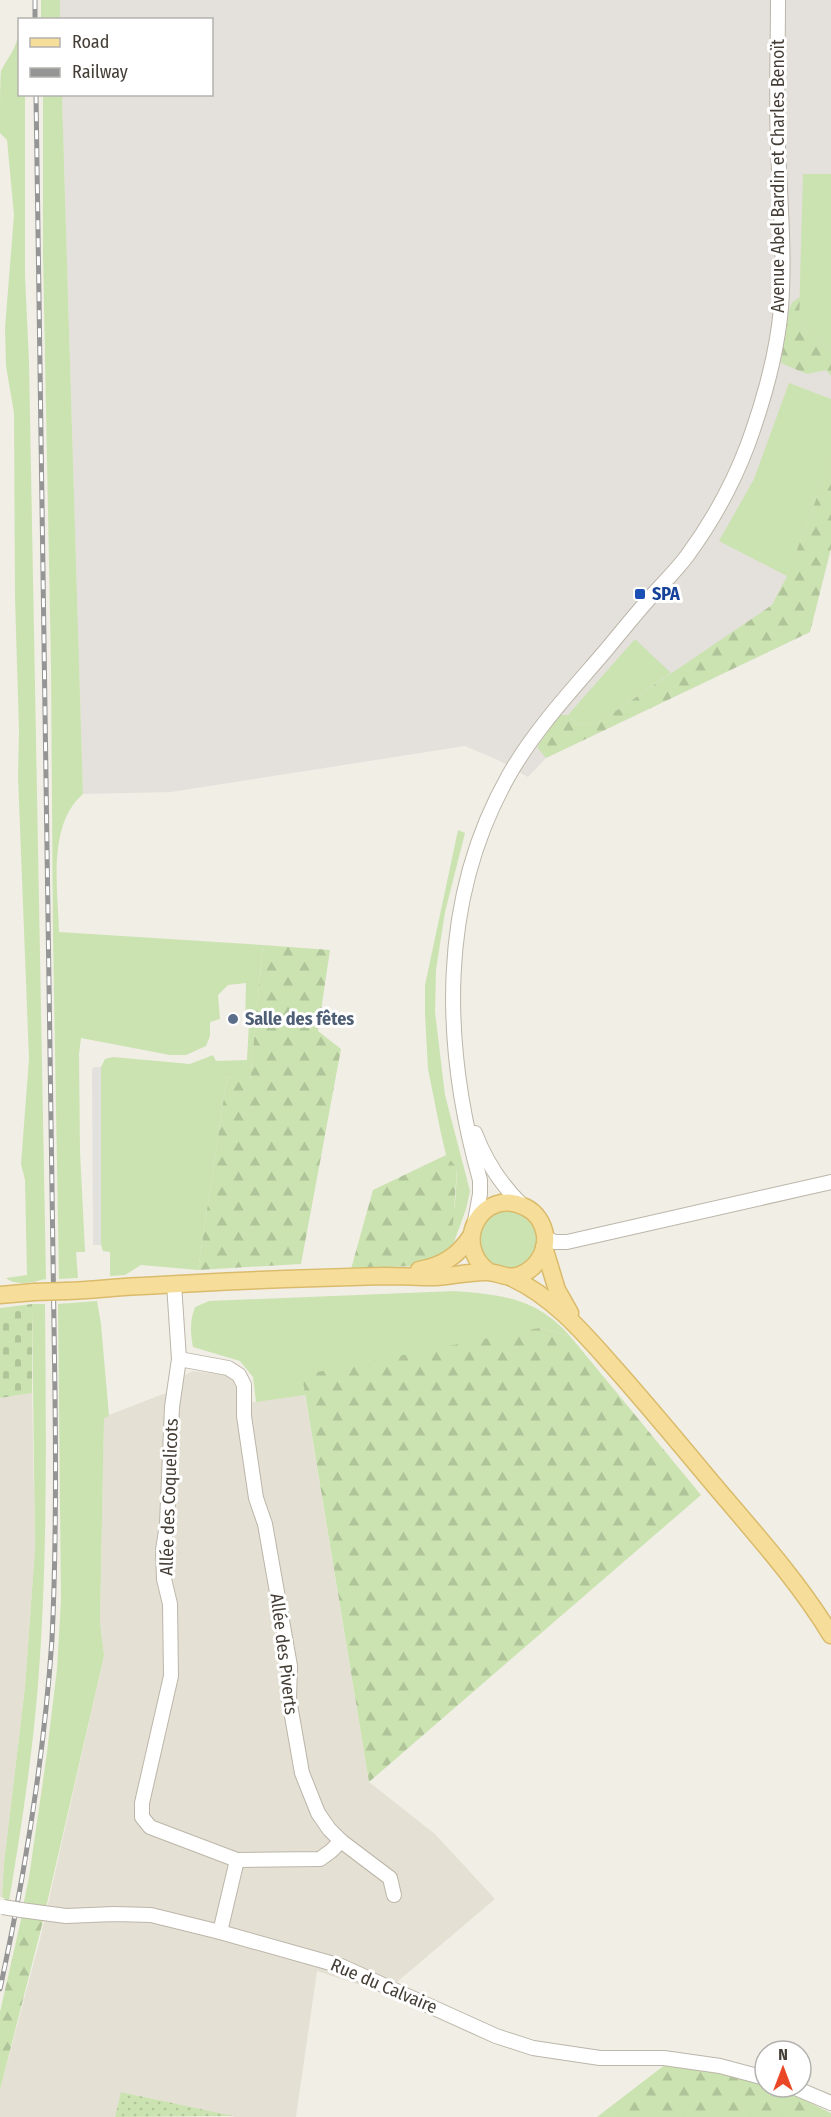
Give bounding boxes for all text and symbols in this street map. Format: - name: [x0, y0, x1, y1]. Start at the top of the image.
- legend: [18, 18, 213, 96]
- text: Road: [72, 31, 109, 53]
- street label: Avenue Abel Bardin et Charles Benoït: [767, 39, 789, 313]
- text: Railway: [72, 61, 128, 83]
- place label: SPA: [652, 583, 680, 605]
- marker: SPA: [633, 587, 647, 601]
- place label: Salle des fêtes: [245, 1008, 354, 1030]
- marker: Salle des fêtes: [226, 1012, 240, 1026]
- street label: Allée des Coquelicots: [155, 1418, 183, 1576]
- street label: Allée des Piverts: [266, 1592, 302, 1716]
- street label: Rue du Calvaire: [327, 1954, 441, 2018]
- north arrow: [753, 2039, 813, 2099]
- text: N: [778, 2045, 788, 2064]

